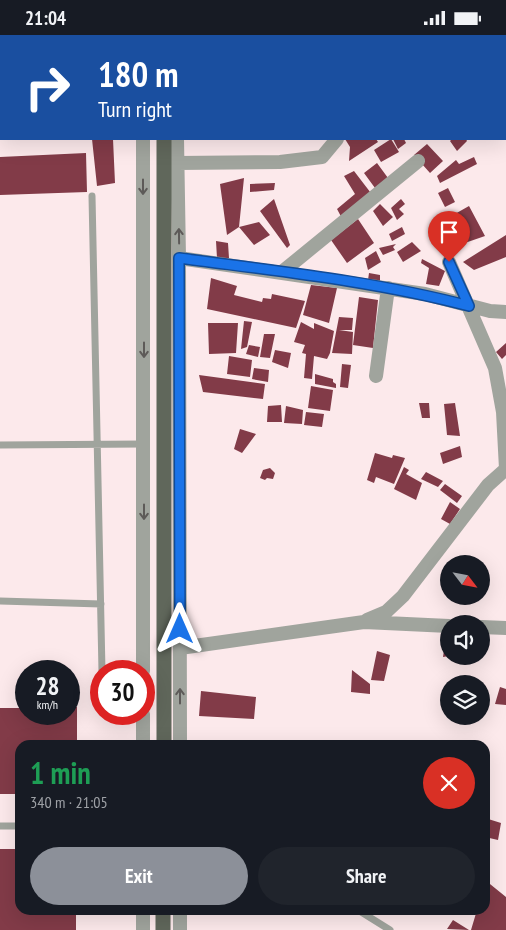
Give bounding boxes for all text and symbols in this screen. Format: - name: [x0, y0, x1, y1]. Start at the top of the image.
- text: 21:04: [25, 6, 66, 30]
- text: 180 m: [98, 51, 179, 97]
- icon: right: [15, 55, 80, 120]
- text: Turn right: [98, 95, 172, 123]
- one-way arrow: [138, 179, 148, 195]
- pin: [428, 211, 470, 262]
- icon: arrive: [435, 218, 463, 246]
- one-way arrow: [174, 229, 184, 245]
- one-way arrow: [139, 342, 149, 358]
- one-way arrow: [139, 504, 149, 520]
- north arrow: [440, 555, 490, 605]
- map controls: [440, 555, 490, 725]
- position arrow: [153, 602, 205, 654]
- button: sound: [440, 615, 490, 665]
- speed limit sign: 30: [90, 660, 155, 725]
- text: 28: [36, 670, 59, 702]
- button: layers: [440, 675, 490, 725]
- one-way arrow: [175, 689, 185, 705]
- text: km/h: [37, 697, 58, 712]
- text: 1 min: [30, 753, 91, 792]
- button: close: [423, 757, 475, 809]
- text: 340 m · 21:05: [30, 792, 108, 812]
- button: Exit: [30, 847, 248, 905]
- button: Share: [258, 847, 475, 905]

